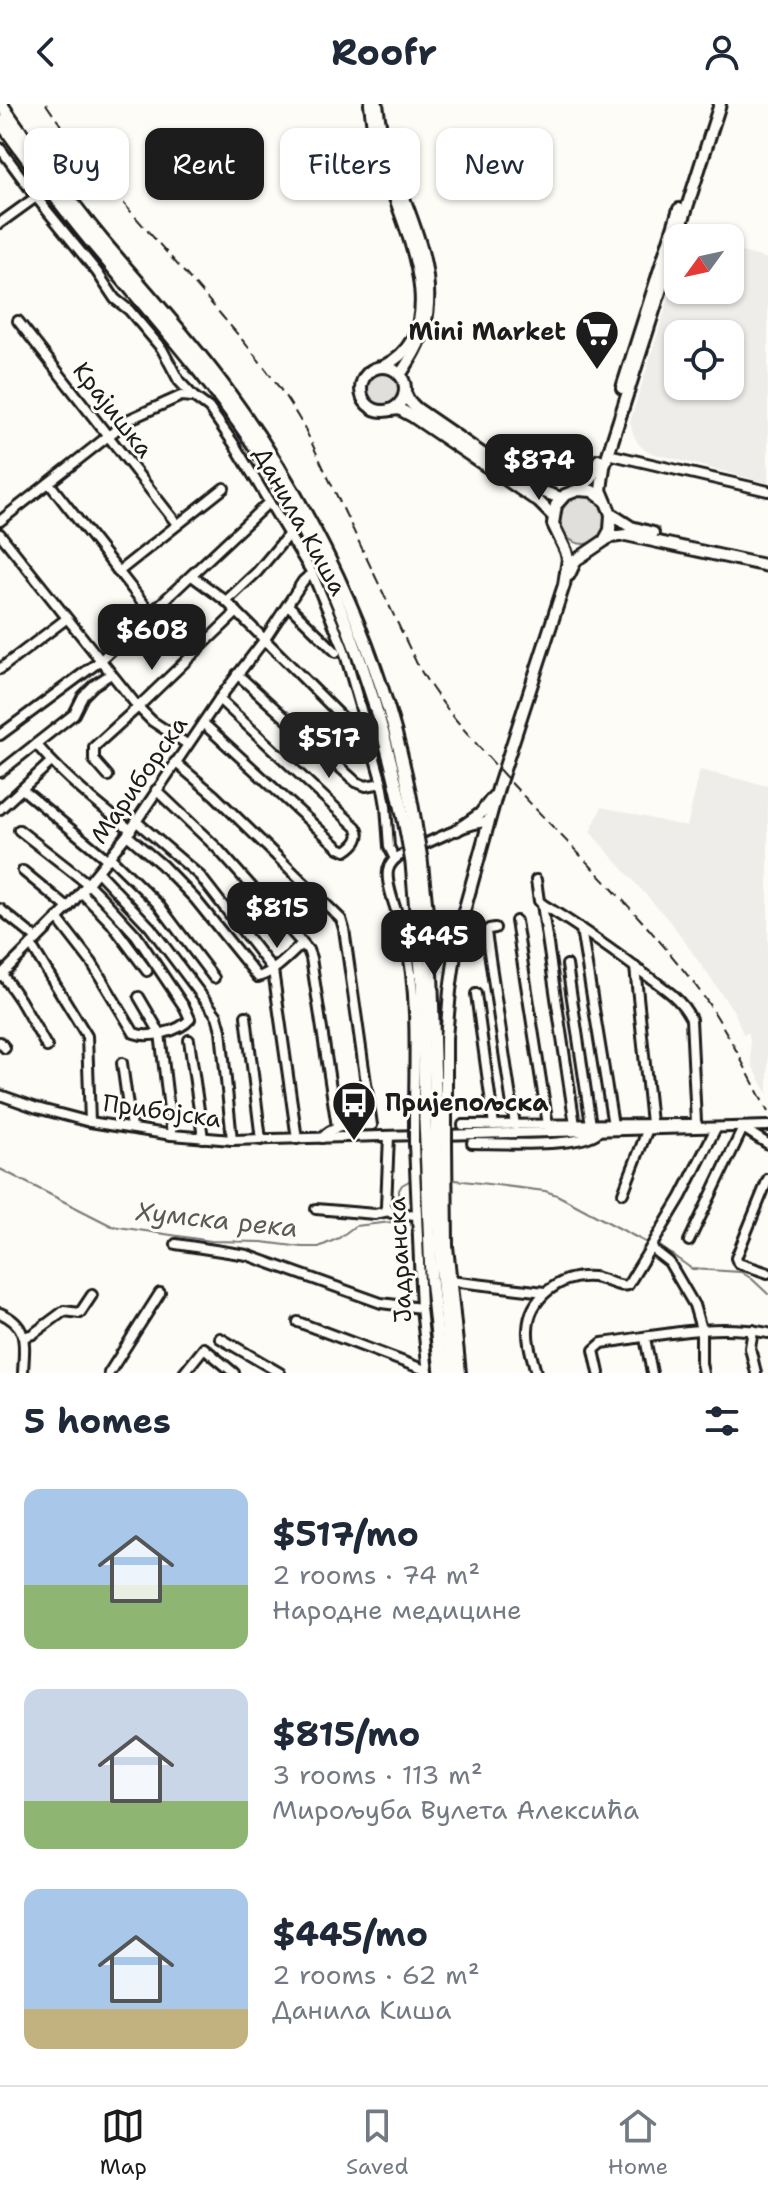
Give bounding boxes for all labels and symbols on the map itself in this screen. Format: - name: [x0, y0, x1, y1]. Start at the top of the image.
- north arrow: [664, 224, 744, 304]
- supermarket icon: Mini Market: [573, 308, 621, 371]
- place label: Mini Market: [409, 316, 566, 348]
- street label: Крајишка: [66, 356, 161, 465]
- pin: $874: [492, 434, 586, 502]
- street label: Данила Киша: [246, 441, 354, 601]
- pin: $608: [105, 604, 199, 672]
- street label: Мариборска: [83, 710, 195, 850]
- pin: $517: [282, 712, 376, 780]
- pin: $815: [230, 882, 324, 950]
- pin: $445: [387, 910, 481, 978]
- bus stop icon: Пријепољска: [330, 1079, 378, 1142]
- street label: Прибојска: [101, 1087, 223, 1135]
- place label: Пријепољска: [385, 1087, 549, 1119]
- water label: Хумска река: [133, 1193, 300, 1245]
- street label: Јадранска: [381, 1196, 419, 1324]

